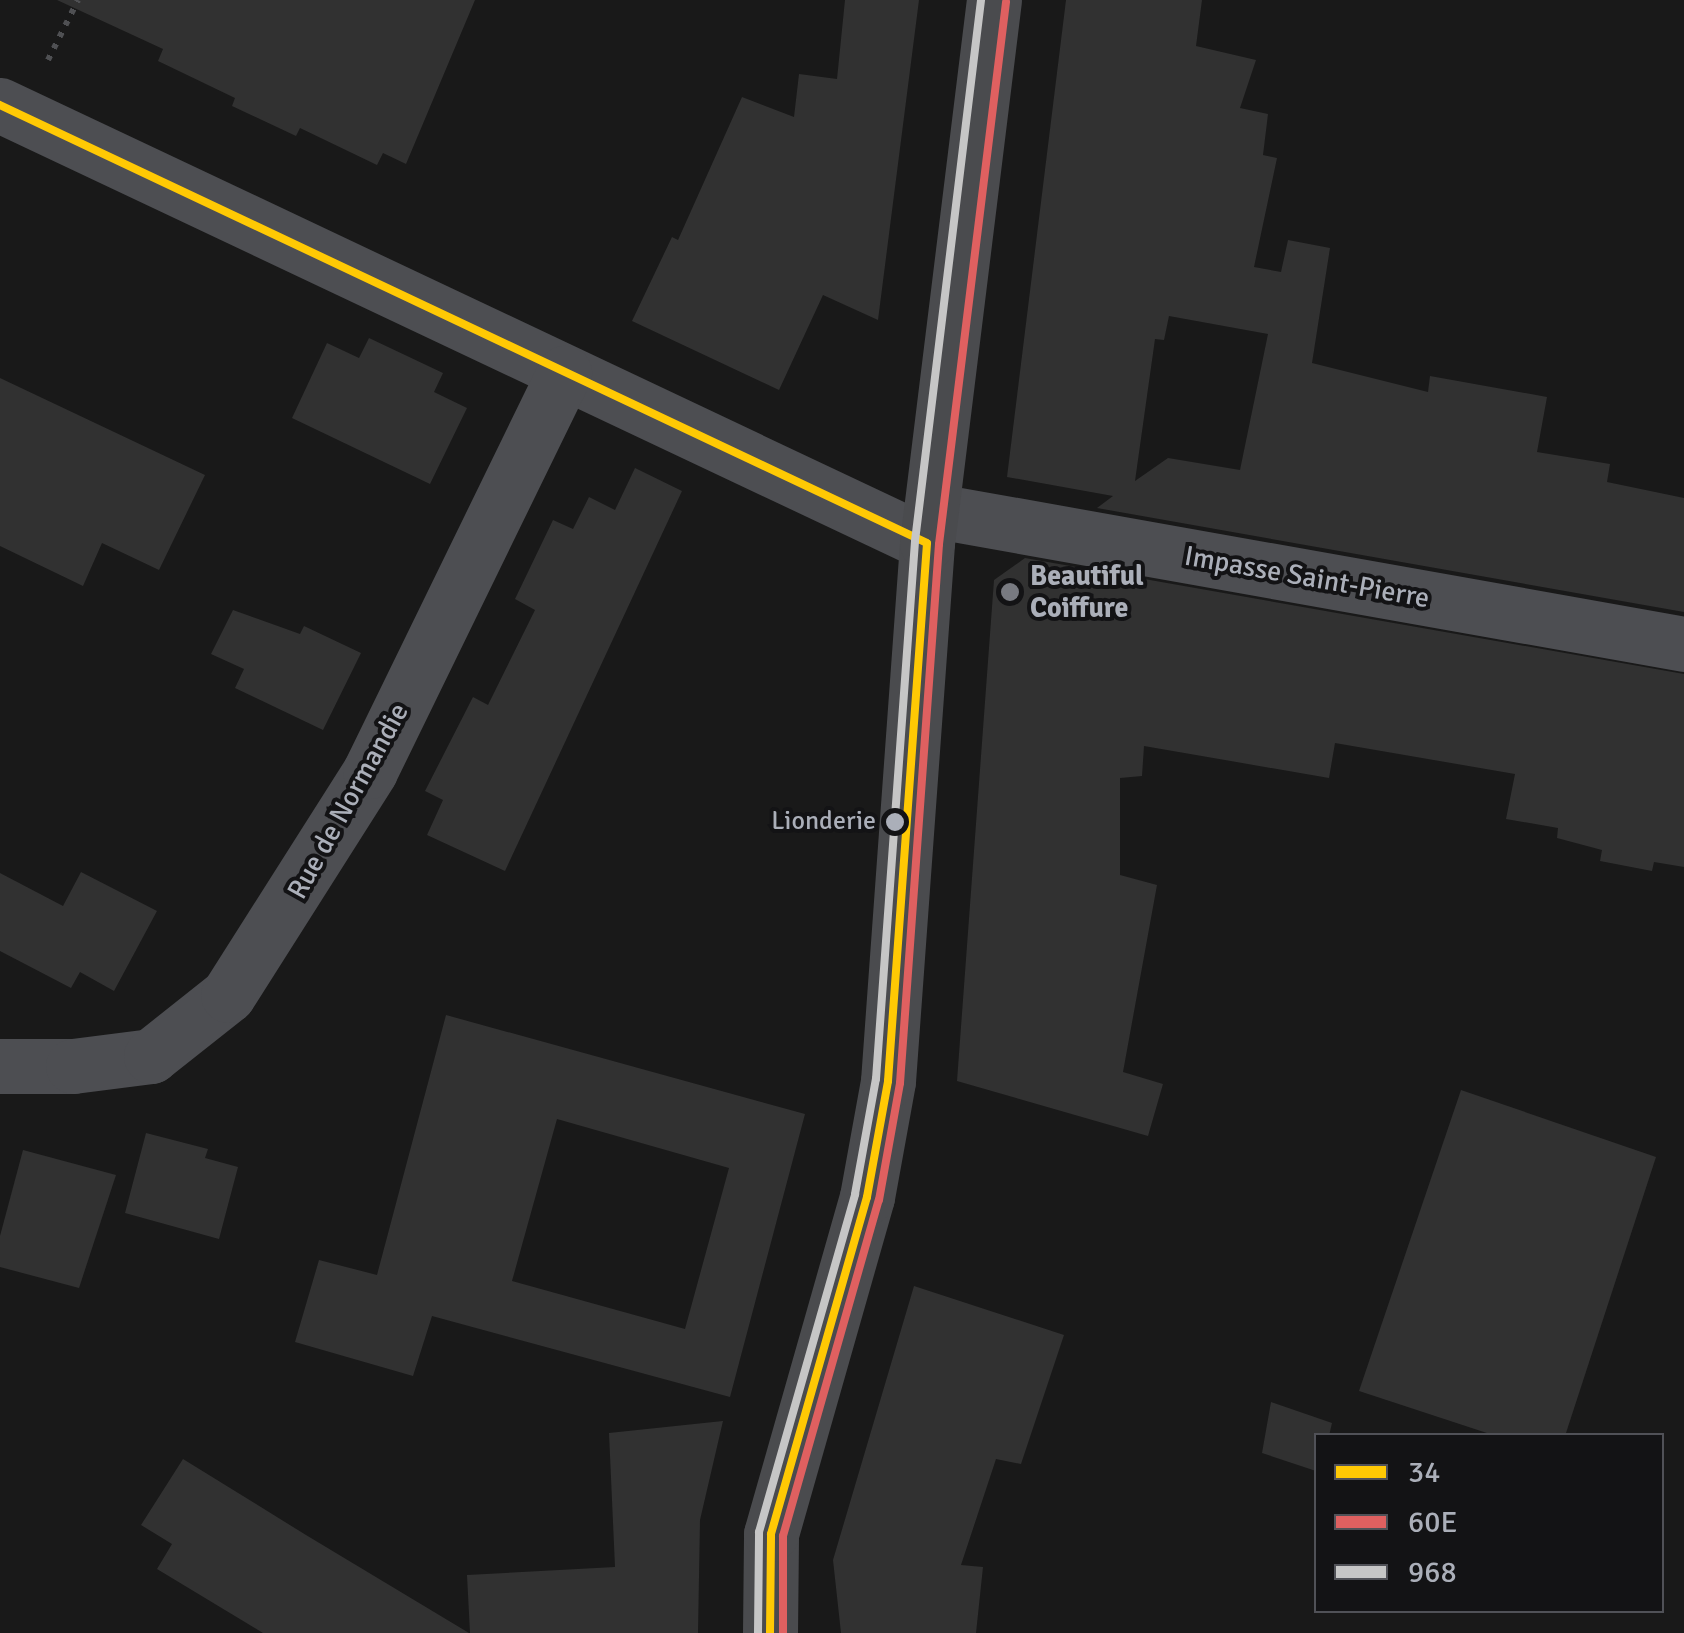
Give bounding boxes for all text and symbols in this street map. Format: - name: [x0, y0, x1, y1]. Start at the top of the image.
- street label: Impasse Saint-Pierre: [1182, 539, 1432, 615]
- place label: Beautiful Coiffure: [1030, 559, 1144, 625]
- marker: Beautiful Coiffure: [999, 581, 1021, 603]
- street label: Rue de Normandie: [280, 697, 416, 905]
- place label: Lionderie: [771, 806, 876, 838]
- marker: Lionderie: [885, 812, 905, 832]
- legend: [1314, 1433, 1664, 1613]
- text: 34: [1408, 1454, 1440, 1491]
- text: 60E: [1408, 1504, 1457, 1541]
- text: 968: [1408, 1554, 1457, 1591]

